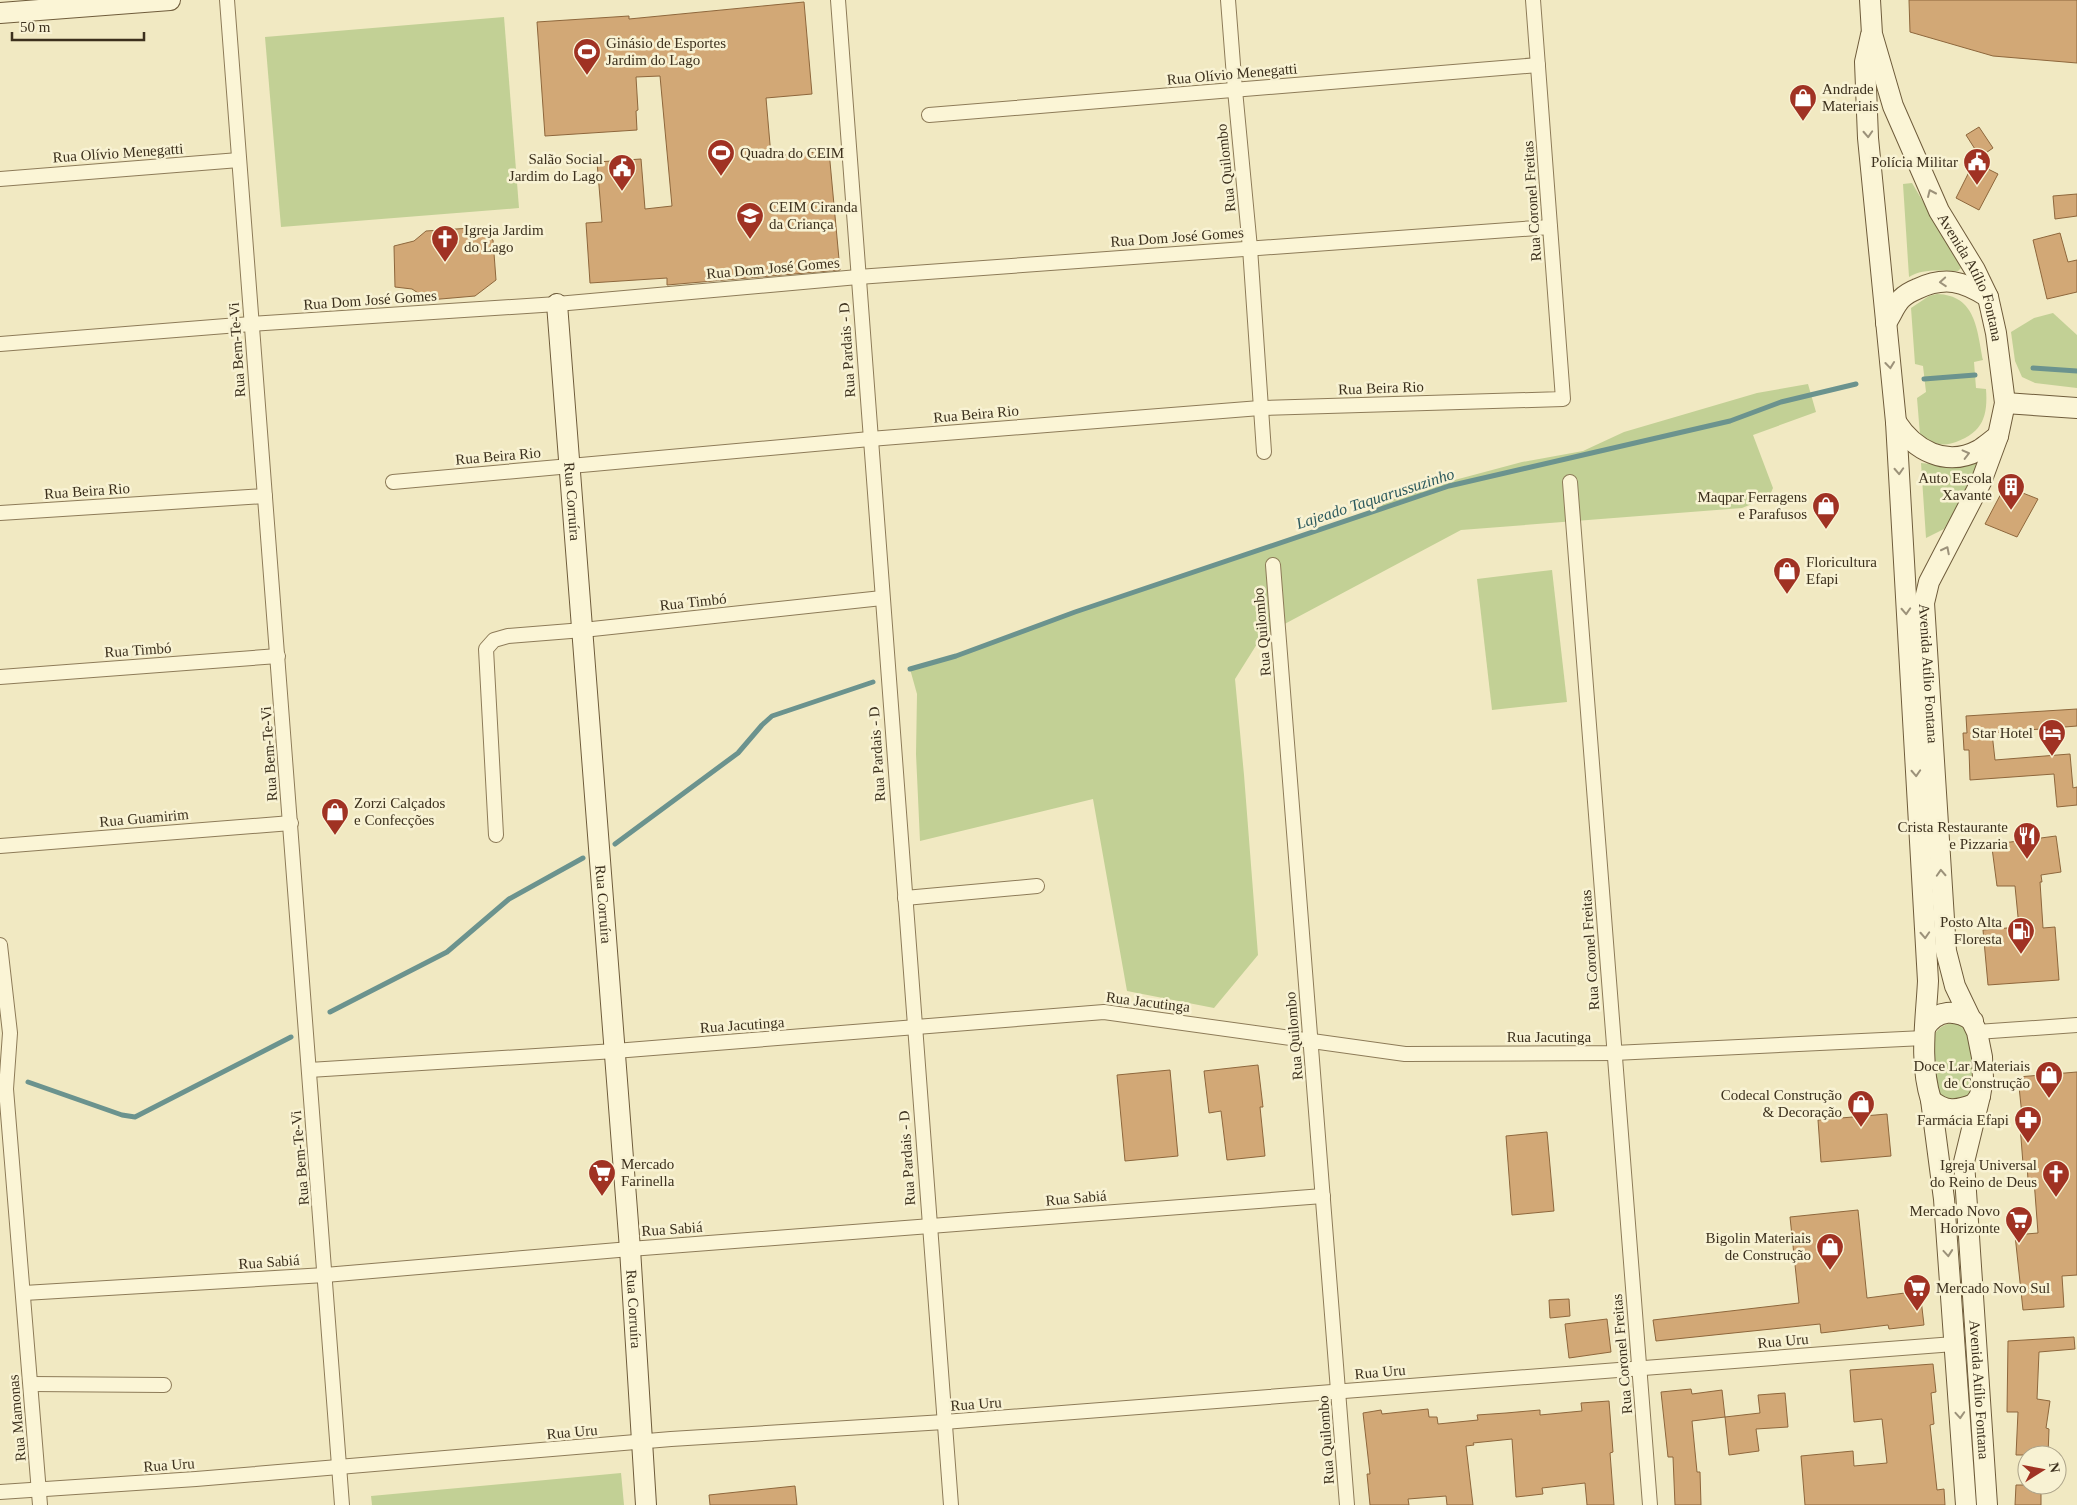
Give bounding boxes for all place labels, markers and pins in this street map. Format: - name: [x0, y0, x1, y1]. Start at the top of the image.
- place label: Ginásio de Esportes Jardim do Lago: [606, 35, 726, 68]
- sports icon: Ginásio de Esportes Jardim do Lago: [572, 37, 602, 76]
- place label: Andrade Materiais: [1822, 81, 1879, 114]
- shop icon: Andrade Materiais: [1788, 83, 1818, 122]
- sports icon: Quadra do CEIM: [706, 138, 736, 177]
- place label: Quadra do CEIM: [740, 145, 844, 161]
- public building icon: Polícia Militar: [1962, 147, 1992, 186]
- place label: Salão Social Jardim do Lago: [509, 151, 603, 184]
- public building icon: Salão Social Jardim do Lago: [607, 153, 637, 192]
- place label: Polícia Militar: [1871, 154, 1958, 170]
- place label: CEIM Ciranda da Criança: [769, 199, 858, 232]
- school or university icon: CEIM Ciranda da Criança: [735, 201, 765, 240]
- place label: Igreja Jardim do Lago: [464, 222, 544, 255]
- church icon: Igreja Jardim do Lago: [430, 224, 460, 263]
- place label: Auto Escola Xavante: [1918, 470, 1992, 503]
- building icon: Auto Escola Xavante: [1996, 472, 2026, 511]
- place label: Maqpar Ferragens e Parafusos: [1697, 489, 1807, 522]
- shop icon: Maqpar Ferragens e Parafusos: [1811, 491, 1841, 530]
- place label: Floricultura Efapi: [1806, 554, 1877, 587]
- shop icon: Floricultura Efapi: [1772, 556, 1802, 595]
- hotel icon: Star Hotel: [2037, 718, 2067, 757]
- place label: Star Hotel: [1972, 725, 2033, 741]
- place label: Zorzi Calçados e Confecções: [354, 795, 445, 828]
- shop icon: Zorzi Calçados e Confecções: [320, 797, 350, 836]
- place label: Crista Restaurante e Pizzaria: [1898, 819, 2008, 852]
- restaurant icon: Crista Restaurante e Pizzaria: [2012, 821, 2042, 860]
- place label: Posto Alta Floresta: [1940, 914, 2002, 947]
- fuel station icon: Posto Alta Floresta: [2006, 916, 2036, 955]
- place label: Doce Lar Materiais de Construção: [1913, 1058, 2030, 1091]
- shop icon: Doce Lar Materiais de Construção: [2034, 1060, 2064, 1099]
- place label: Codecal Construção & Decoração: [1721, 1087, 1842, 1120]
- shop icon: Codecal Construção & Decoração: [1846, 1089, 1876, 1128]
- pharmacy icon: Farmácia Efapi: [2013, 1105, 2043, 1144]
- place label: Farmácia Efapi: [1917, 1112, 2009, 1128]
- place label: Mercado Farinella: [621, 1156, 675, 1189]
- place label: Igreja Universal do Reino de Deus: [1930, 1157, 2037, 1190]
- supermarket icon: Mercado Farinella: [587, 1158, 617, 1197]
- church icon: Igreja Universal do Reino de Deus: [2041, 1159, 2071, 1198]
- place label: Mercado Novo Horizonte: [1910, 1203, 2000, 1236]
- supermarket icon: Mercado Novo Horizonte: [2004, 1205, 2034, 1244]
- place label: Bigolin Materiais de Construção: [1706, 1230, 1811, 1263]
- shop icon: Bigolin Materiais de Construção: [1815, 1232, 1845, 1271]
- supermarket icon: Mercado Novo Sul: [1902, 1273, 1932, 1312]
- place label: Mercado Novo Sul: [1936, 1280, 2050, 1296]

